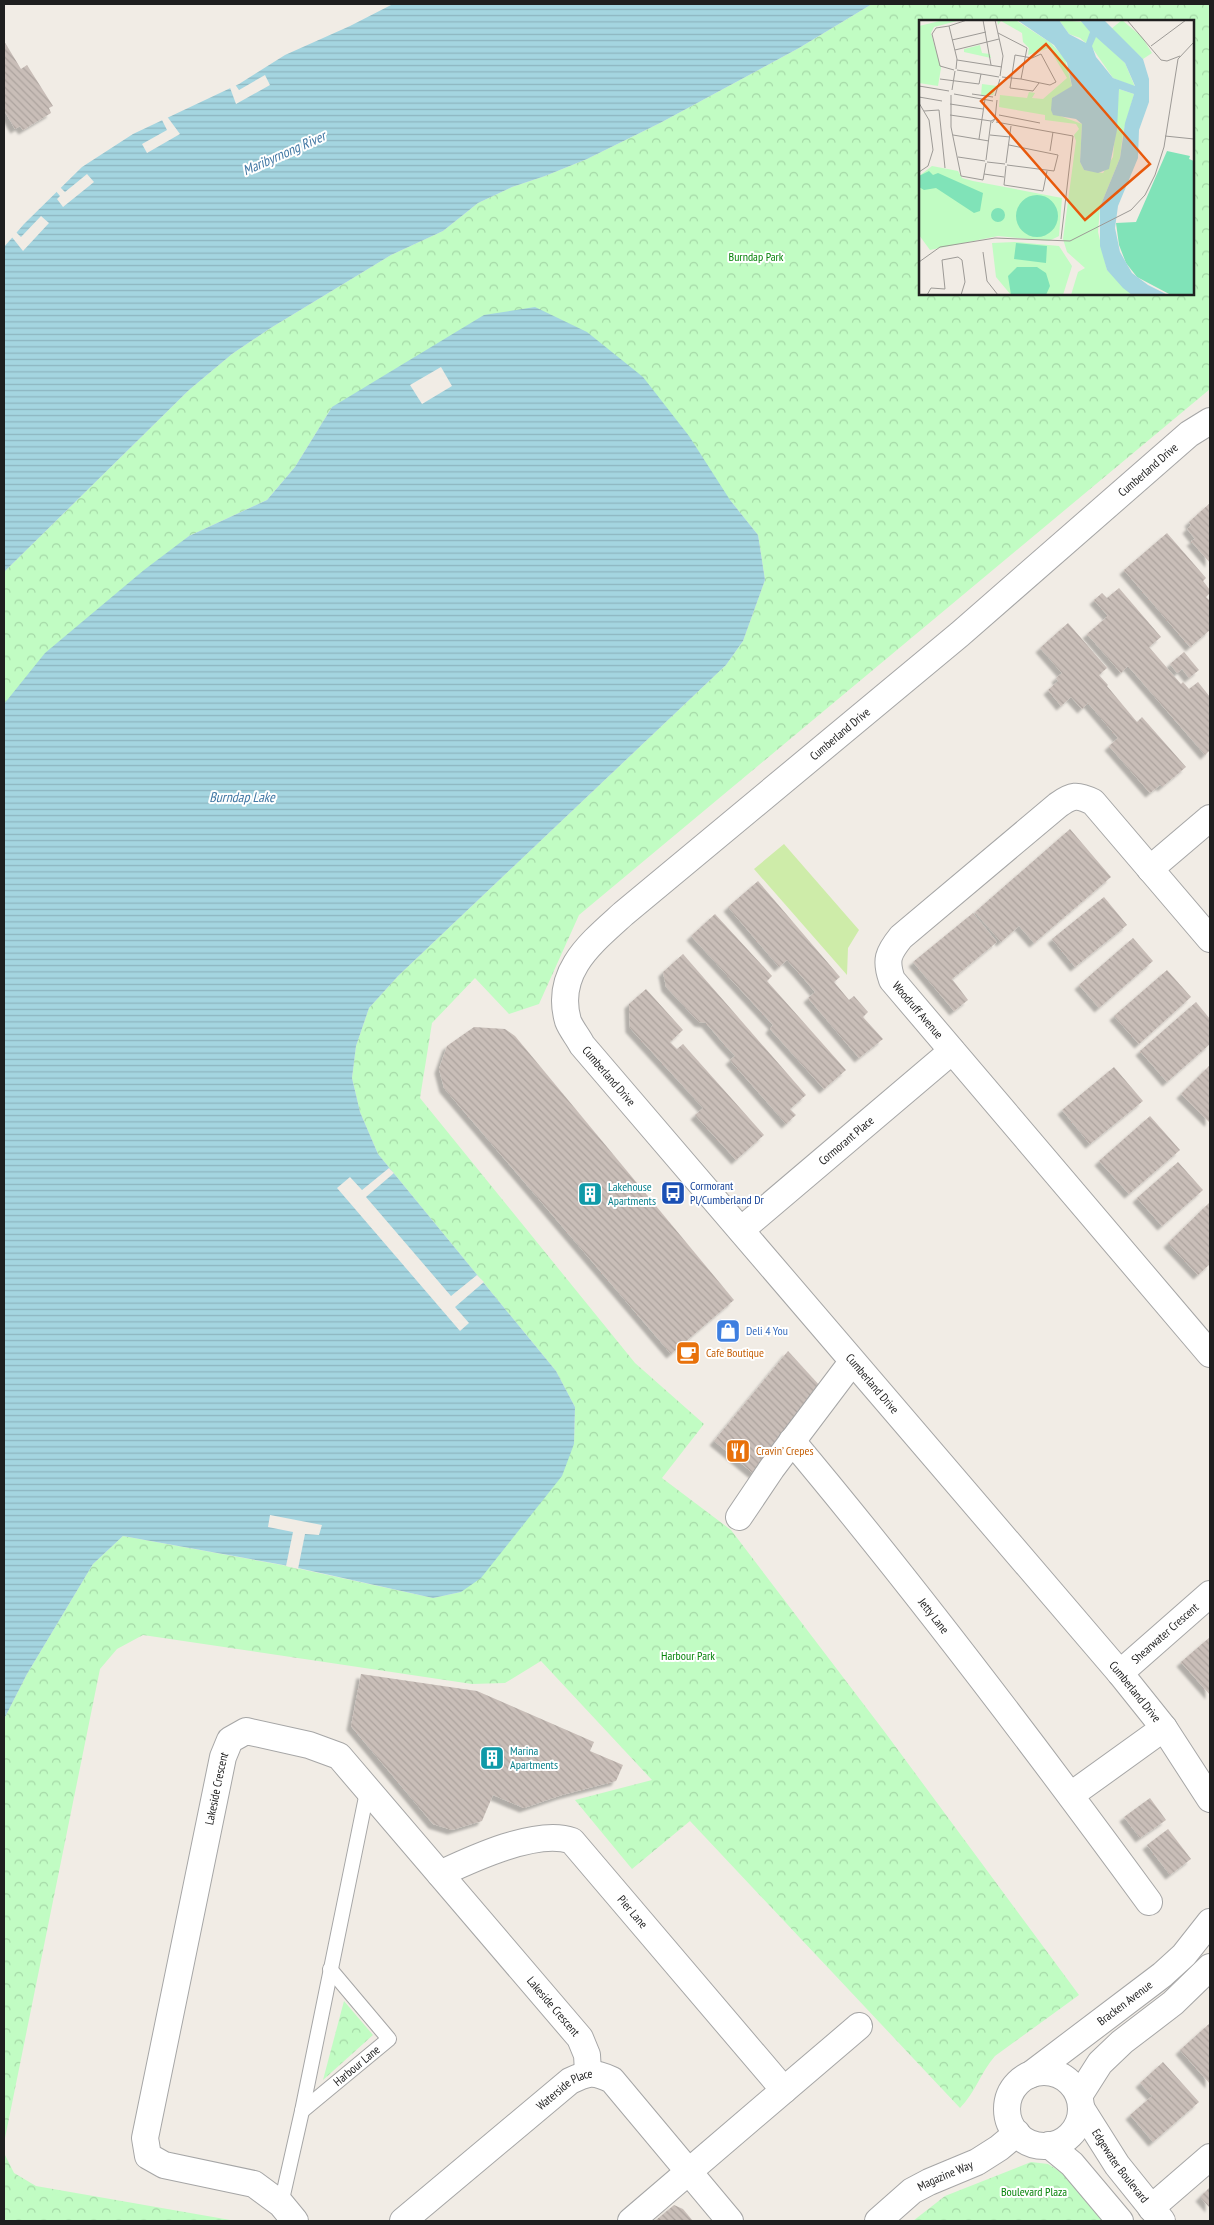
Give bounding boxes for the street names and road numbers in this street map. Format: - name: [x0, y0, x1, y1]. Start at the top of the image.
- street label: Cumberland Drive: [1115, 440, 1181, 500]
- street label: Cumberland Drive: [806, 704, 873, 763]
- street label: Woodruff Avenue: [889, 978, 947, 1042]
- street label: Cumberland Drive: [579, 1043, 639, 1109]
- street label: Cormorant Place: [815, 1113, 877, 1168]
- street label: Cumberland Drive: [843, 1350, 902, 1416]
- street label: Jetty Lane: [915, 1594, 952, 1636]
- street label: Shearwater Crescent: [1128, 1599, 1202, 1667]
- street label: Cumberland Drive: [1106, 1658, 1164, 1725]
- street label: Lakeside Crescent: [201, 1749, 232, 1826]
- street label: Pier Lane: [615, 1892, 651, 1931]
- street label: Lakeside Crescent: [524, 1973, 584, 2040]
- street label: Bracken Avenue: [1094, 1977, 1155, 2028]
- street label: Harbour Lane: [330, 2042, 383, 2089]
- street label: Waterside Place: [533, 2066, 593, 2113]
- street label: Edgewater Boulevard: [1089, 2126, 1152, 2206]
- street label: Magazine Way: [915, 2156, 975, 2194]

